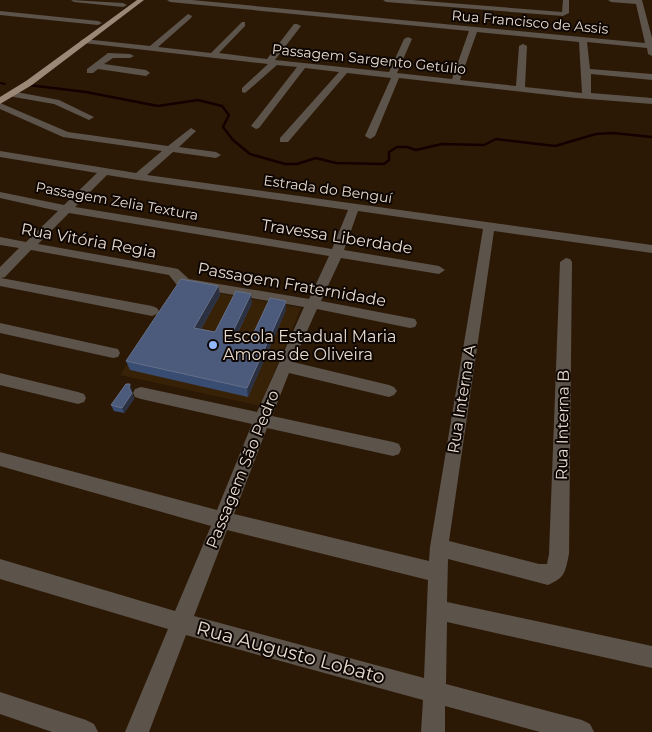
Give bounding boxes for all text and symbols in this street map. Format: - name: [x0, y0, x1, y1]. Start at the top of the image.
- street label: Rua Francisco de Assis: [451, 6, 609, 38]
- street label: Passagem Sargento Getúlio: [271, 40, 467, 78]
- street label: Estrada do Benguí: [263, 171, 395, 207]
- street label: Passagem Zelia Textura: [34, 178, 200, 224]
- street label: Travessa Liberdade: [260, 215, 414, 258]
- street label: Rua Vitória Regia: [20, 219, 158, 262]
- street label: Passagem Fraternidade: [196, 259, 388, 310]
- place label: Escola Estadual Maria Amoras de Oliveira: [223, 327, 397, 364]
- marker: Escola Estadual Maria Amoras de Oliveira: [207, 339, 219, 351]
- street label: Rua Interna A: [444, 343, 480, 455]
- street label: Rua Interna B: [552, 370, 573, 480]
- street label: Passagem São Pedro: [202, 387, 283, 551]
- street label: Rua Augusto Lobato: [194, 616, 388, 689]

